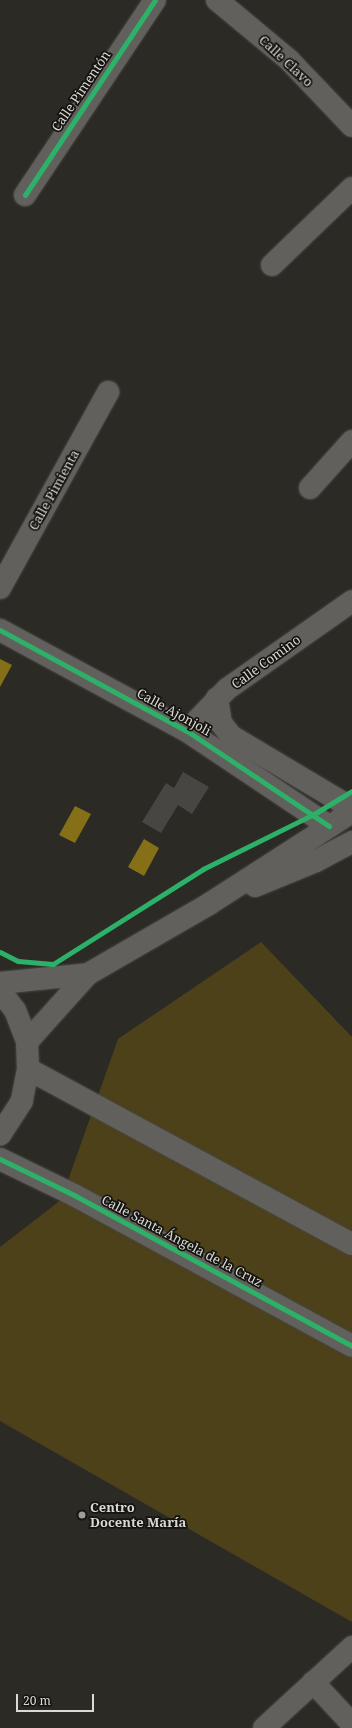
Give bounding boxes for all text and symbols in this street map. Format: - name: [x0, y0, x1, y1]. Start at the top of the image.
- street label: Calle Clavo: [256, 32, 316, 90]
- street label: Calle Pimentón: [48, 48, 114, 134]
- street label: Calle Pimienta: [26, 447, 82, 533]
- street label: Calle Comino: [228, 632, 304, 692]
- street label: Calle Ajonjoli: [134, 685, 214, 739]
- street label: Calle Santa Ángela de la Cruz: [99, 1192, 265, 1290]
- place label: Centro Docente María: [90, 1500, 186, 1531]
- marker: Centro Docente María: [77, 1510, 87, 1520]
- scale bar: [18, 1686, 96, 1712]
- text: 20 m: [23, 1692, 51, 1709]

